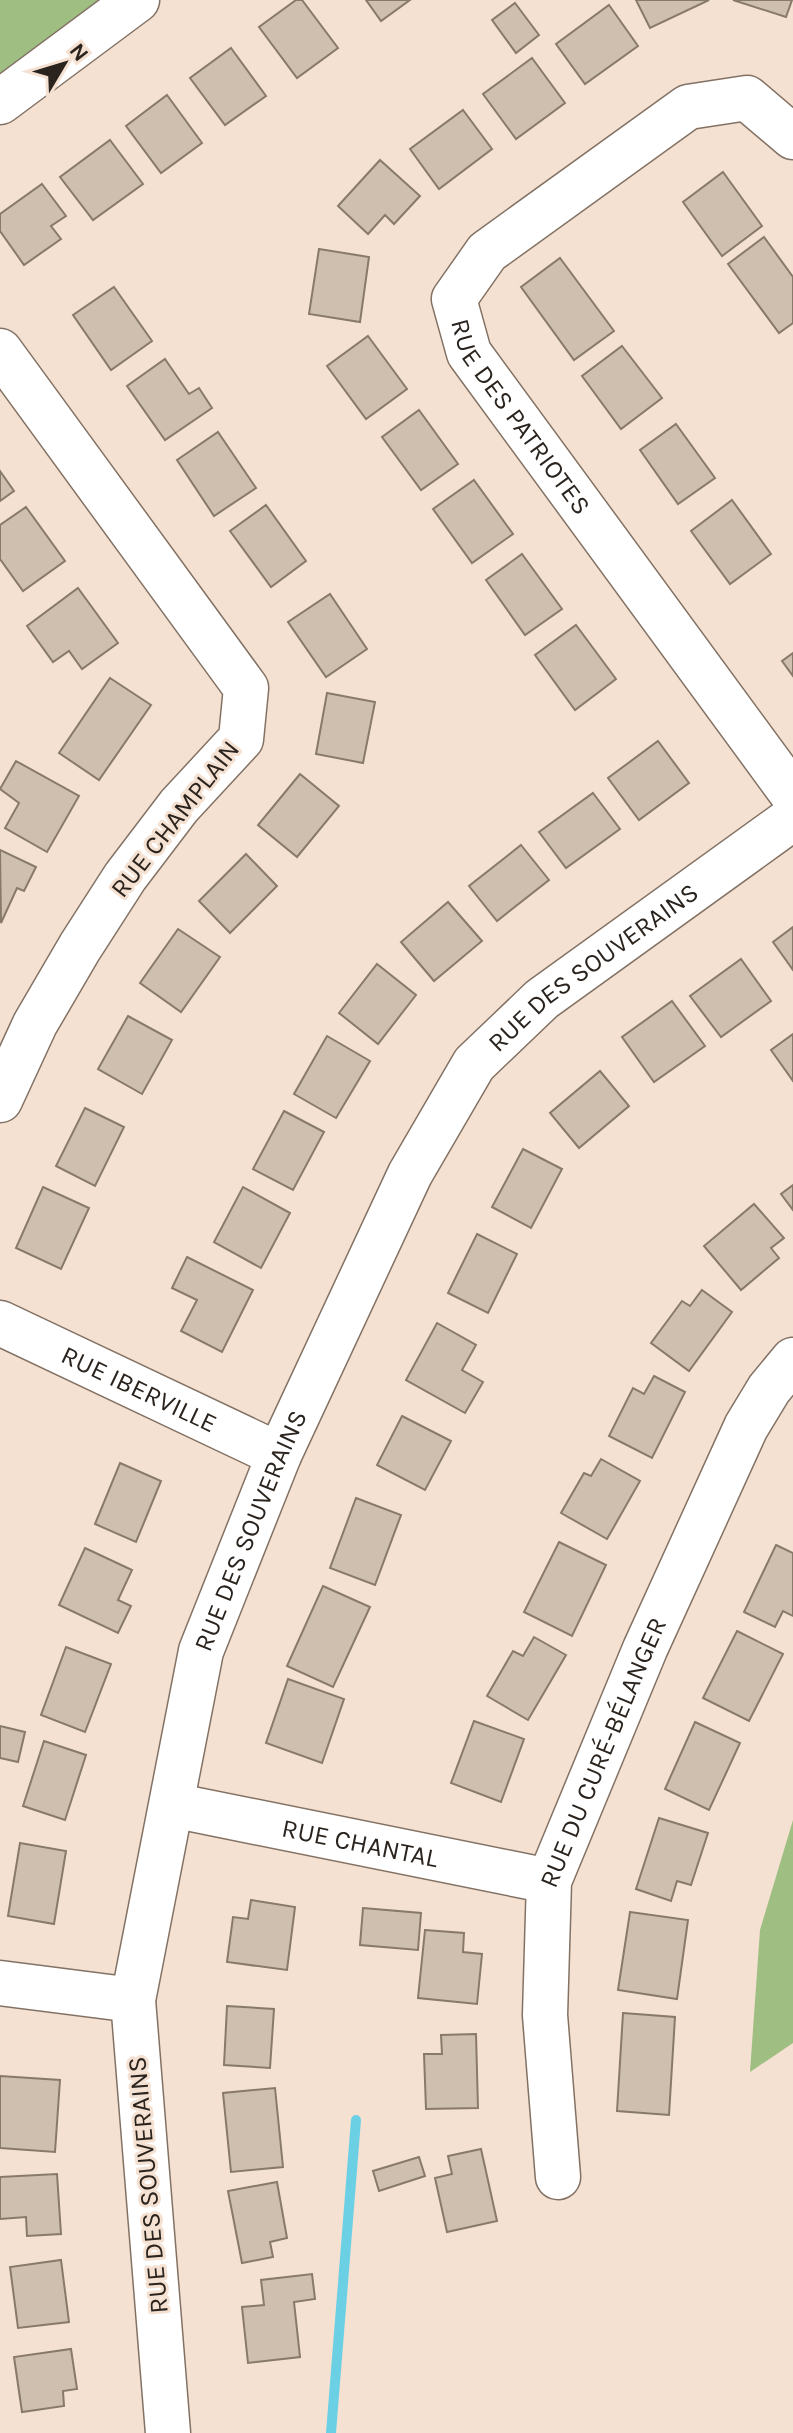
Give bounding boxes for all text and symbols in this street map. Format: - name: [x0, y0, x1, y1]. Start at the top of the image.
- north arrow: [24, 24, 104, 104]
- text: N: [64, 38, 94, 67]
- street label: RUE DES PATRIOTES: [445, 315, 598, 520]
- street label: RUE CHAMPLAIN: [104, 734, 246, 904]
- street label: RUE DES SOUVERAINS: [481, 876, 704, 1058]
- street label: RUE IBERVILLE: [56, 1339, 222, 1439]
- street label: RUE DES SOUVERAINS: [187, 1405, 313, 1656]
- street label: RUE DU CURÉ-BÉLANGER: [533, 1612, 673, 1892]
- street label: RUE CHANTAL: [279, 1812, 441, 1874]
- street label: RUE DES SOUVERAINS: [121, 2055, 175, 2315]

